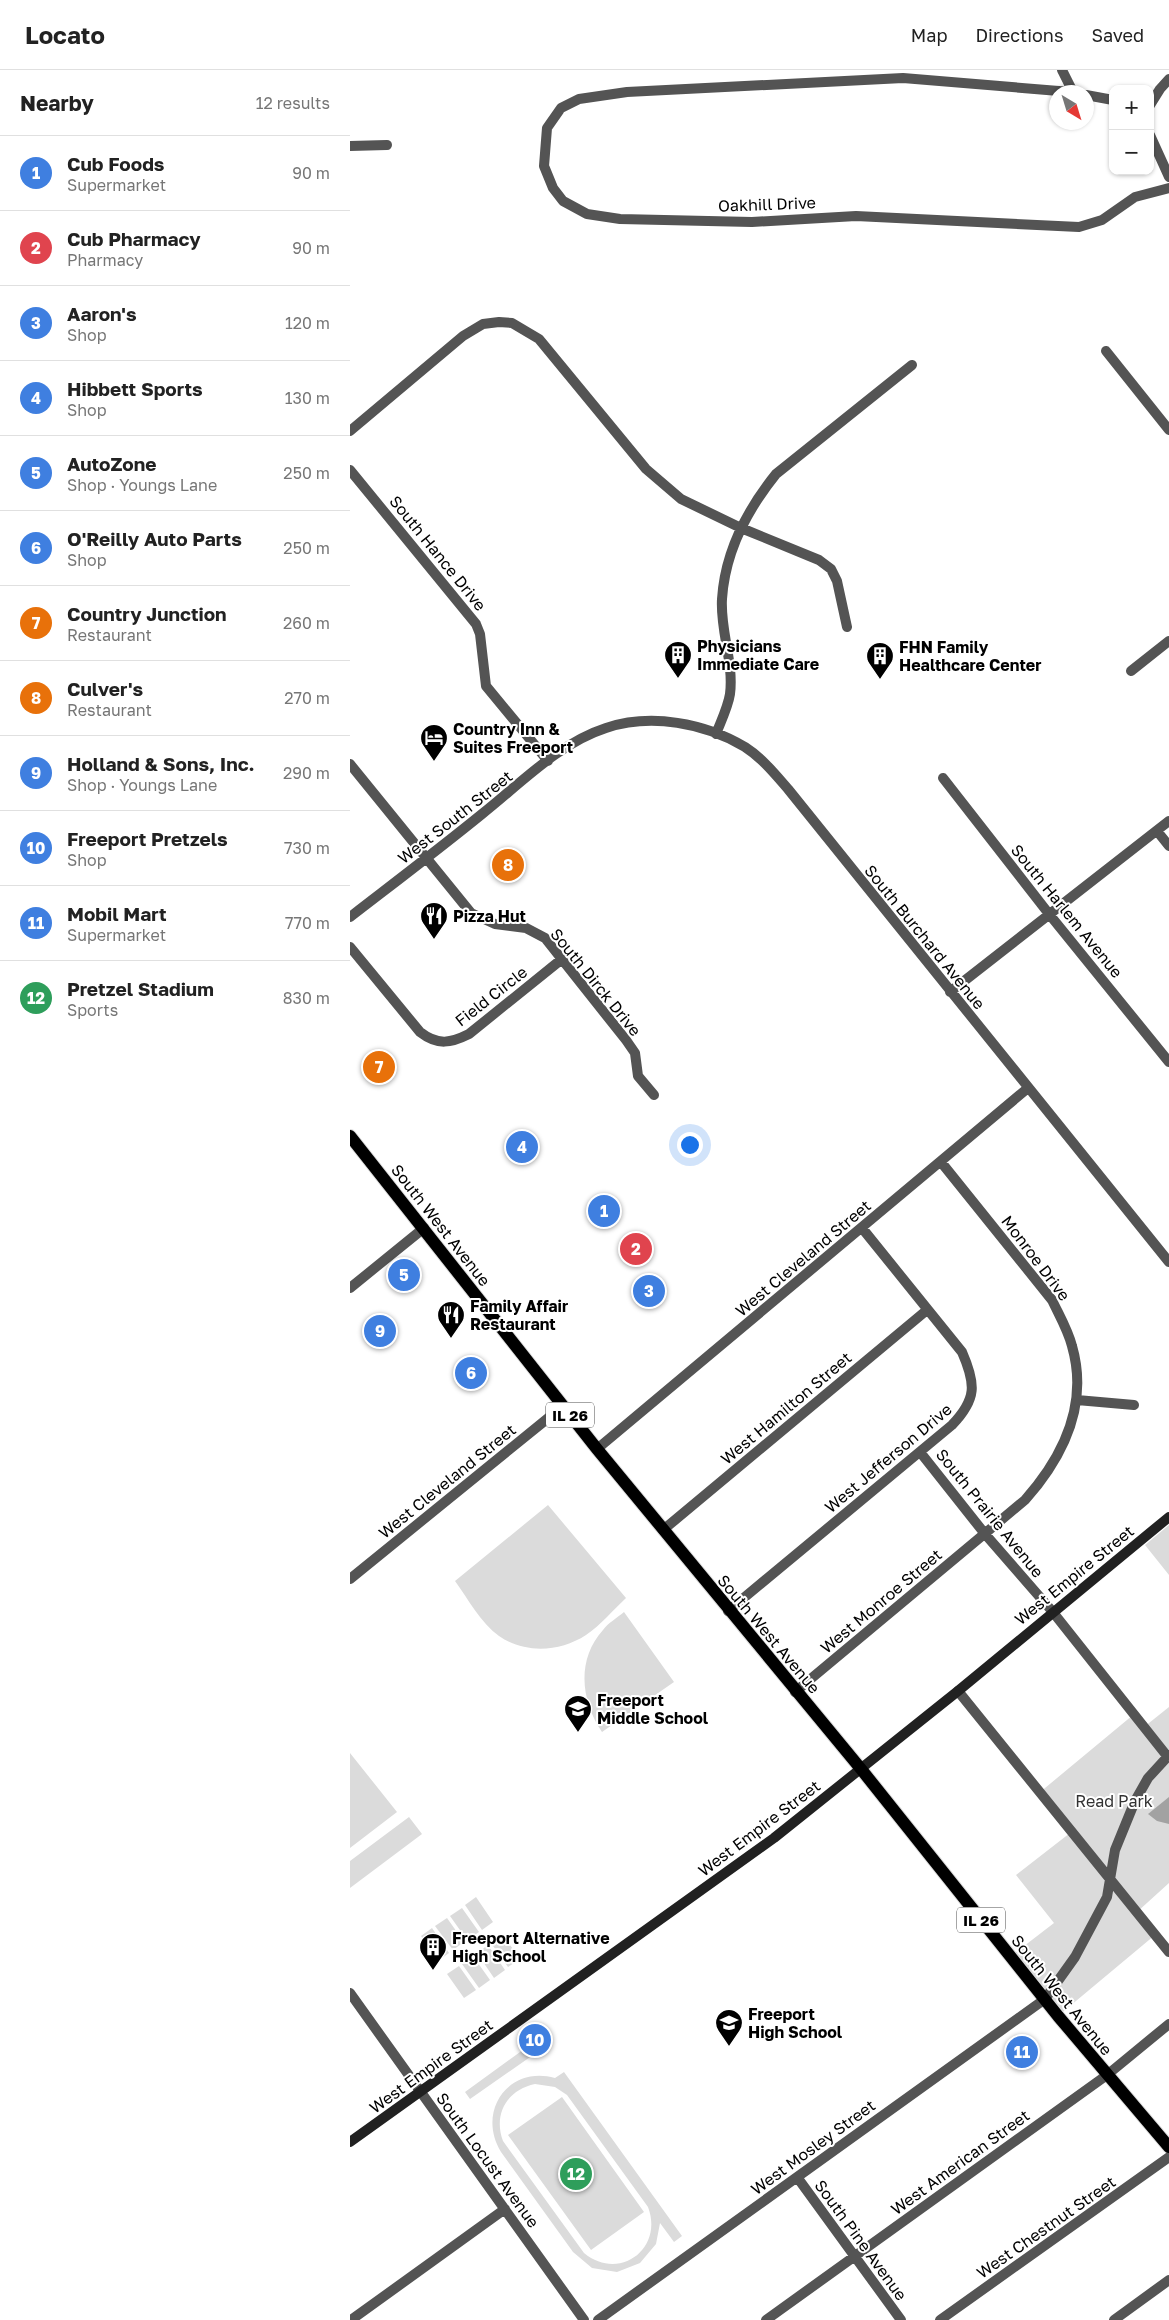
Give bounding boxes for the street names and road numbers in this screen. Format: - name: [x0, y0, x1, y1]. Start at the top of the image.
- street label: Oakhill Drive: [718, 192, 816, 216]
- street label: South Hance Drive: [385, 491, 491, 615]
- street label: West South Street: [394, 766, 516, 868]
- street label: South Harlem Avenue: [1007, 840, 1127, 982]
- street label: South Burchard Avenue: [861, 861, 989, 1013]
- street label: South Dirck Drive: [546, 924, 646, 1040]
- street label: Field Circle: [451, 962, 531, 1030]
- street label: South West Avenue: [387, 1160, 495, 1290]
- street label: West Cleveland Street: [731, 1195, 875, 1321]
- street label: Monroe Drive: [997, 1211, 1075, 1305]
- street label: West Hamilton Street: [717, 1347, 855, 1469]
- street label: West Jefferson Drive: [820, 1399, 956, 1517]
- road number: IL 26: [546, 1402, 594, 1428]
- street label: West Cleveland Street: [374, 1419, 520, 1543]
- street label: South Prairie Avenue: [932, 1445, 1048, 1581]
- street label: West Empire Street: [1010, 1521, 1138, 1629]
- street label: West Monroe Street: [816, 1544, 946, 1658]
- street label: South West Avenue: [713, 1570, 825, 1698]
- street label: West Empire Street: [694, 1776, 824, 1880]
- road number: IL 26: [957, 1908, 1005, 1932]
- street label: South West Avenue: [1007, 1931, 1117, 2059]
- street label: West Empire Street: [365, 2015, 497, 2117]
- street label: South Locust Avenue: [432, 2089, 544, 2231]
- street label: West Mosley Street: [747, 2095, 879, 2199]
- street label: West American Street: [887, 2105, 1033, 2219]
- street label: West Chestnut Street: [973, 2171, 1119, 2283]
- street label: South Pine Avenue: [811, 2176, 911, 2304]

